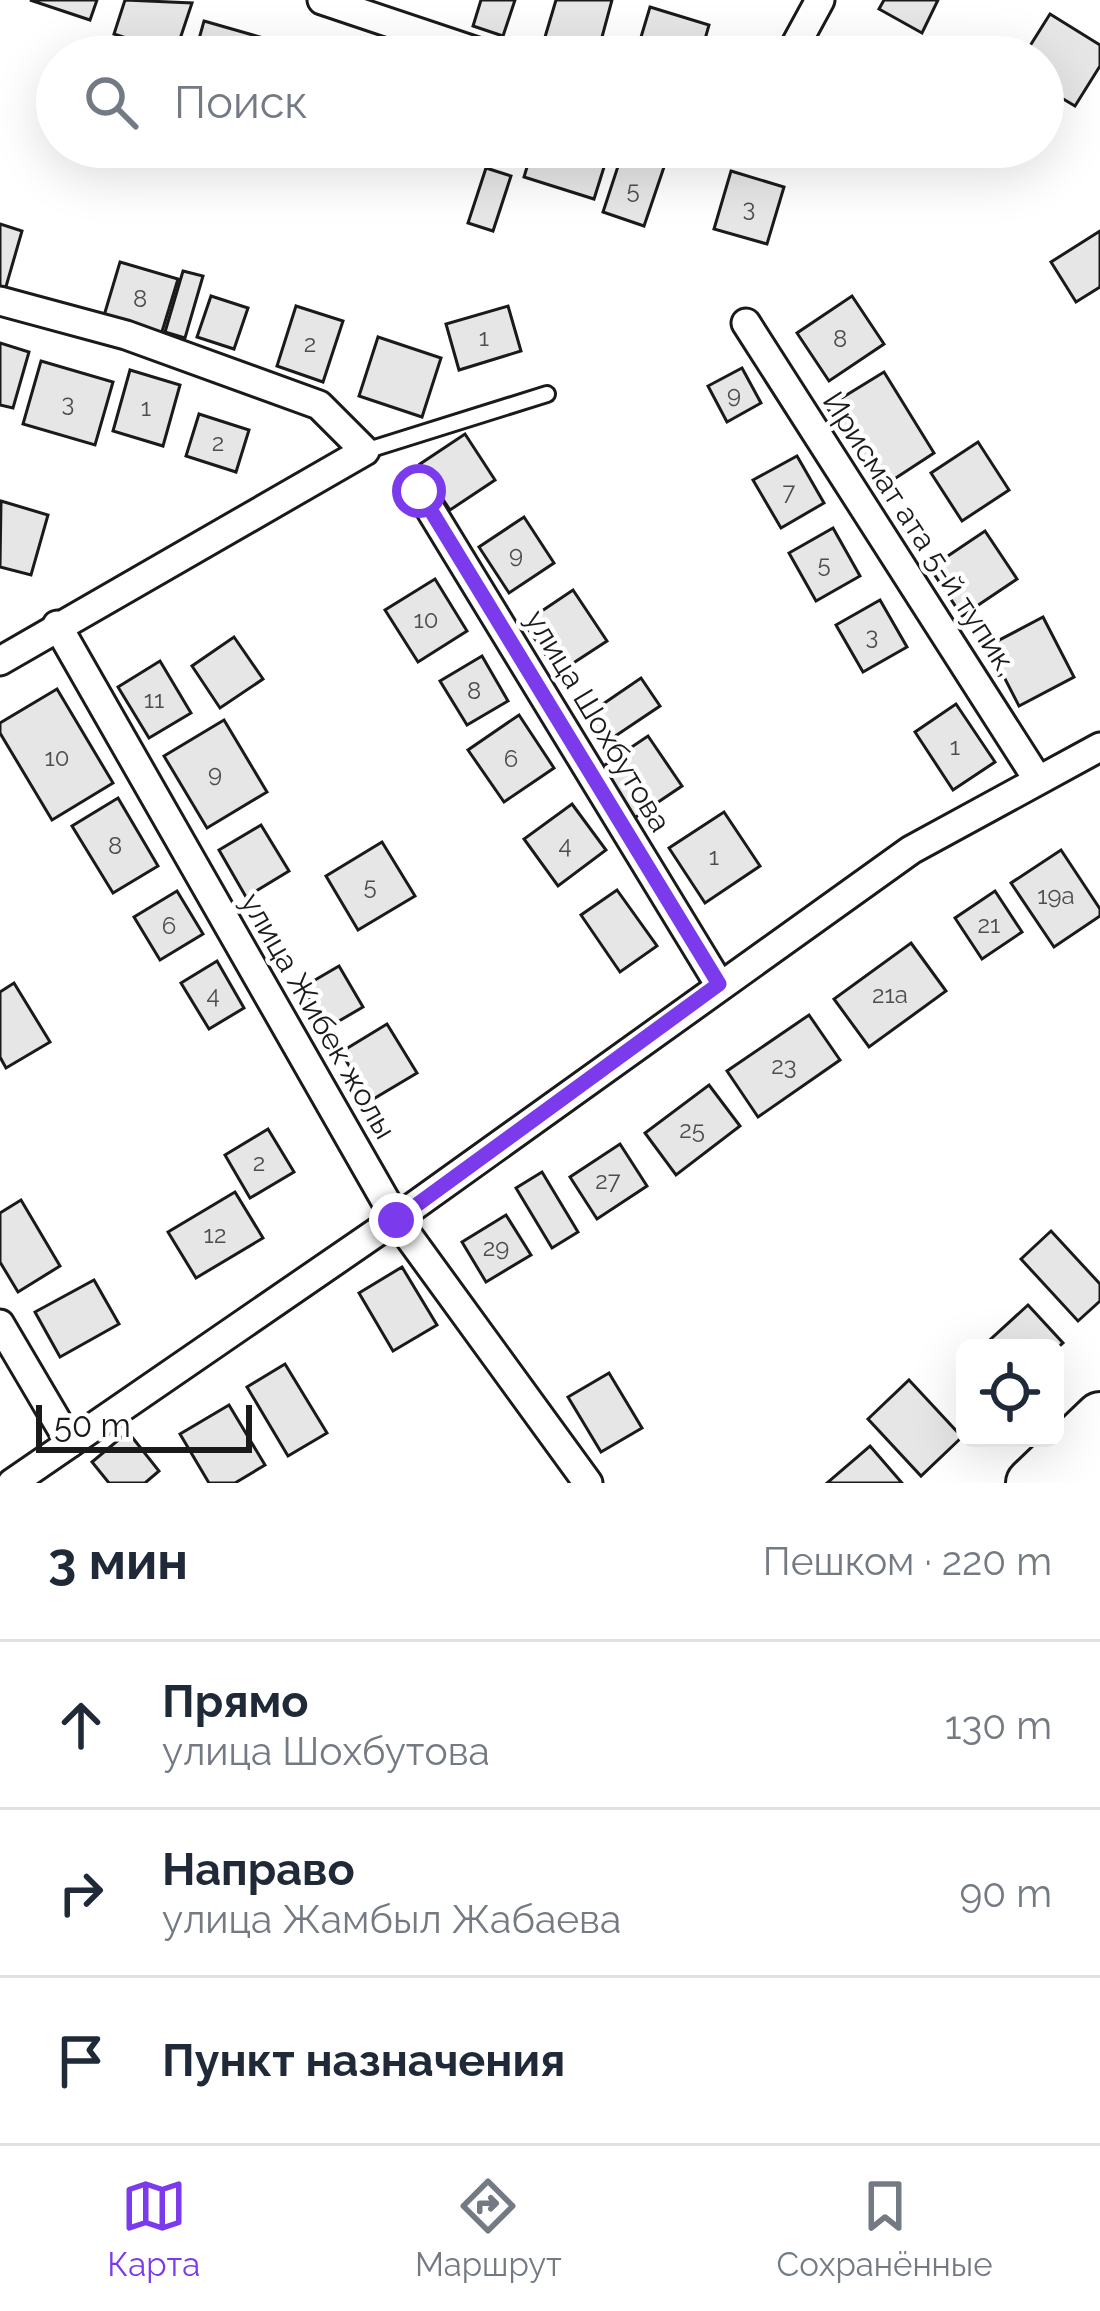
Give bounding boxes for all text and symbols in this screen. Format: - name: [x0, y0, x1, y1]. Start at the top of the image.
- search box: [36, 36, 1064, 168]
- icon: search: [78, 69, 144, 135]
- text: Поиск: [174, 76, 308, 129]
- house number: 5: [626, 175, 640, 204]
- house number: 3: [743, 193, 755, 222]
- house number: 8: [133, 284, 147, 313]
- house number: 1: [479, 323, 489, 352]
- house number: 8: [833, 324, 847, 353]
- house number: 2: [304, 329, 316, 358]
- house number: 9: [727, 380, 741, 409]
- street label: Ирисмат ата 5-й тупик,: [815, 385, 1025, 683]
- house number: 3: [62, 388, 74, 417]
- house number: 1: [141, 393, 151, 422]
- house number: 2: [212, 428, 224, 457]
- route start: [392, 464, 446, 518]
- house number: 7: [783, 477, 796, 506]
- house number: 9: [509, 540, 523, 569]
- house number: 5: [817, 550, 831, 578]
- street label: улица Шохбутова: [518, 604, 678, 838]
- house number: 10: [414, 605, 438, 634]
- house number: 3: [866, 621, 878, 650]
- house number: 8: [467, 676, 481, 705]
- house number: 11: [144, 685, 164, 714]
- house number: 1: [950, 732, 960, 761]
- house number: 10: [45, 743, 69, 772]
- house number: 6: [504, 744, 518, 773]
- house number: 9: [208, 759, 222, 788]
- house number: 4: [558, 830, 572, 859]
- house number: 8: [108, 831, 122, 860]
- house number: 1: [709, 842, 719, 871]
- house number: 5: [363, 871, 377, 900]
- house number: 19а: [1037, 881, 1075, 910]
- street label: улица Жибек жолы: [234, 887, 403, 1145]
- house number: 21: [978, 910, 1000, 939]
- house number: 6: [162, 911, 176, 940]
- house number: 4: [206, 980, 220, 1009]
- house number: 21а: [872, 980, 908, 1009]
- house number: 23: [771, 1051, 797, 1080]
- house number: 25: [679, 1115, 705, 1144]
- house number: 2: [253, 1148, 265, 1177]
- house number: 27: [595, 1166, 621, 1195]
- route end: [369, 1193, 423, 1247]
- house number: 12: [204, 1220, 226, 1249]
- house number: 29: [483, 1233, 509, 1262]
- map controls: [956, 1339, 1064, 1447]
- button: locate: [956, 1339, 1064, 1447]
- scale bar: [36, 1399, 252, 1452]
- text: 50 m: [54, 1406, 131, 1445]
- text: 3 мин: [48, 1531, 188, 1591]
- text: Пешком · 220 m: [763, 1538, 1052, 1584]
- text: Прямо: [162, 1675, 309, 1728]
- icon: ahead: [48, 1692, 114, 1758]
- text: 130 m: [945, 1702, 1052, 1748]
- text: улица Шохбутова: [162, 1728, 490, 1774]
- text: Направо: [162, 1843, 355, 1896]
- icon: right: [48, 1860, 114, 1926]
- text: 90 m: [959, 1870, 1052, 1916]
- text: улица Жамбыл Жабаева: [162, 1896, 621, 1942]
- icon: arrive: [48, 2028, 114, 2094]
- text: Пункт назначения: [162, 2034, 565, 2087]
- tab: Карта: [107, 2173, 200, 2284]
- tab: Маршрут: [415, 2173, 562, 2284]
- tab: Сохранённые: [777, 2173, 993, 2284]

